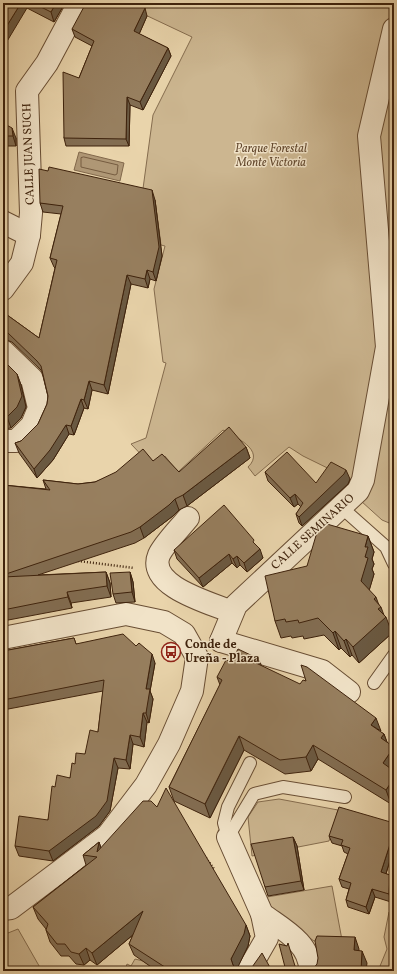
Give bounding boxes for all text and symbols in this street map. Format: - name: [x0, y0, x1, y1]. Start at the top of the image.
- street label: CALLE JUAN SUCH: [19, 103, 39, 205]
- park label: Parque Forestal Monte Victoria: [235, 141, 307, 171]
- street label: CALLE SEMINARIO: [268, 490, 358, 574]
- place label: Conde de Ureña - Plaza: [185, 637, 260, 667]
- bus stop icon: Conde de Ureña - Plaza: [160, 641, 182, 663]

